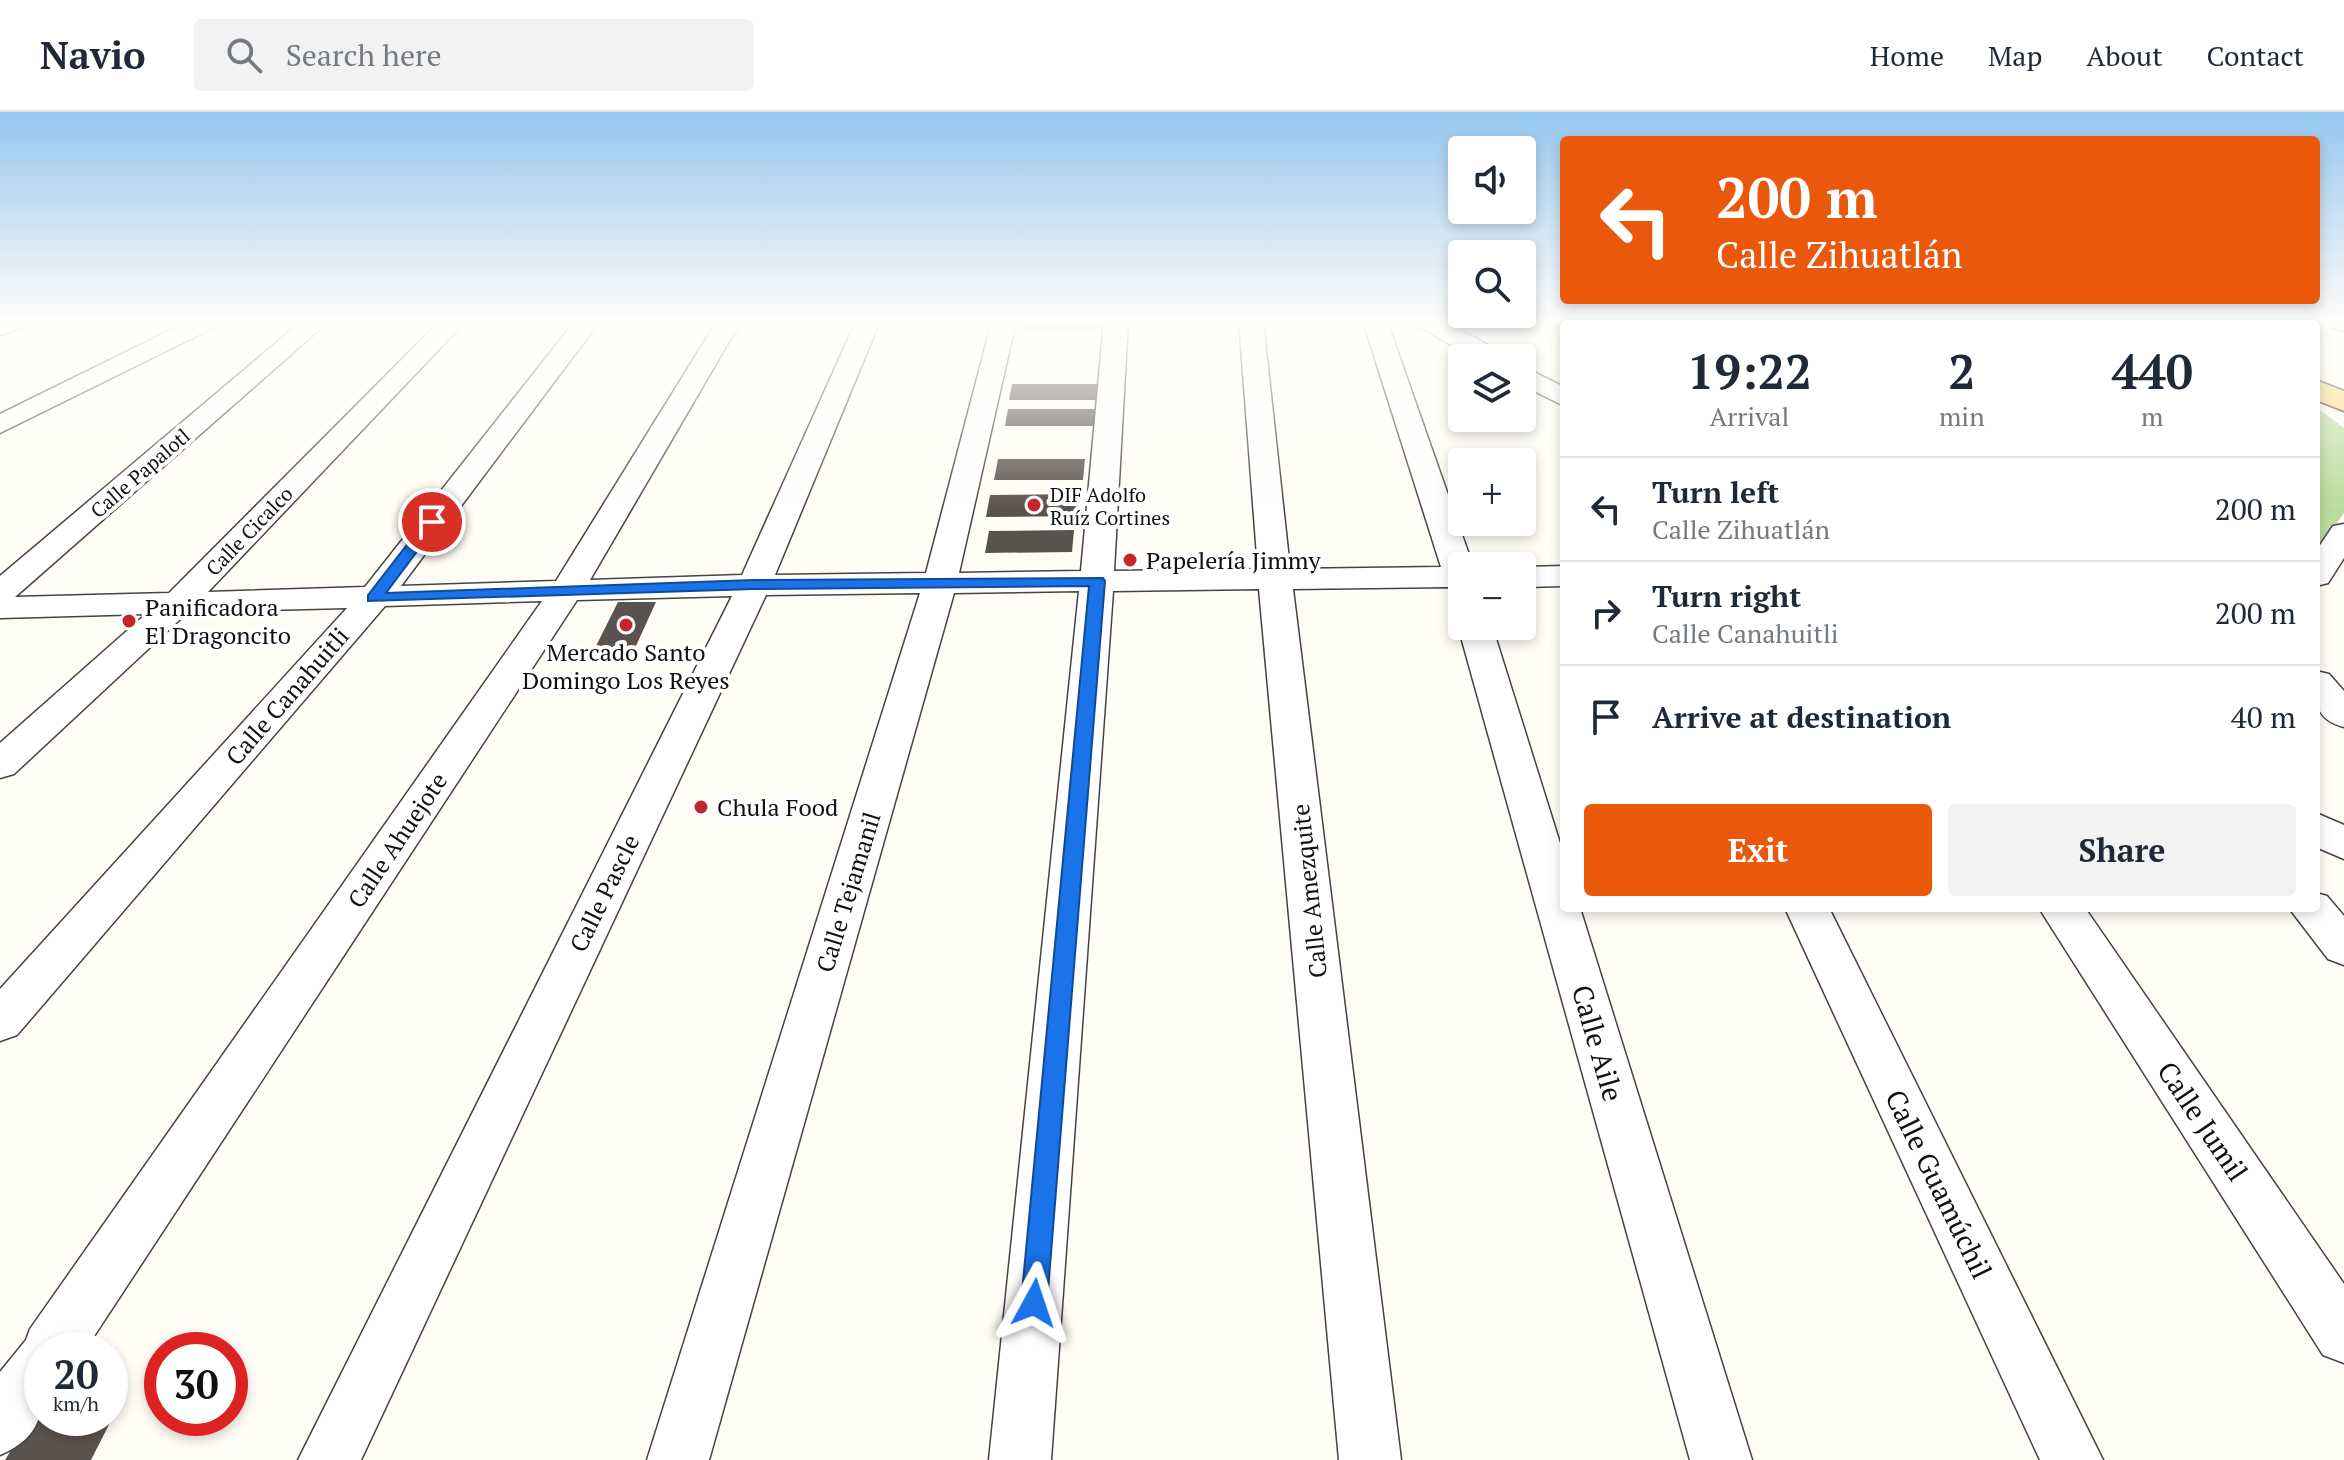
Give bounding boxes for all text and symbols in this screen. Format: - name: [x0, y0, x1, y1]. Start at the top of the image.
- search box: [194, 19, 754, 91]
- text: Navio: [40, 30, 146, 80]
- icon: search: [222, 33, 266, 77]
- text: Search here: [286, 35, 442, 75]
- text: Home: [1870, 37, 1944, 74]
- text: Map: [1988, 37, 2042, 74]
- text: About: [2086, 37, 2163, 74]
- text: Contact: [2207, 37, 2304, 74]
- map controls: [1448, 136, 1536, 640]
- button: sound: [1448, 136, 1536, 224]
- text: 200 m: [1716, 160, 1878, 234]
- icon: left: [1584, 168, 1688, 272]
- text: Calle Zihuatlán: [1716, 231, 1962, 278]
- button: search: [1448, 240, 1536, 328]
- text: 19:22: [1687, 339, 1812, 403]
- text: 2: [1948, 339, 1975, 403]
- text: 440: [2112, 339, 2193, 403]
- button: layers: [1448, 344, 1536, 432]
- text: Arrival: [1710, 399, 1789, 433]
- text: min: [1939, 399, 1985, 433]
- text: m: [2141, 399, 2164, 433]
- street label: Calle Papalotl: [84, 422, 196, 524]
- button: +: [1448, 448, 1536, 536]
- text: Turn left: [1652, 472, 1779, 512]
- street label: Calle Cicalco: [200, 481, 298, 581]
- place label: DIF Adolfo Ruíz Cortines: [1050, 481, 1170, 531]
- icon: left: [1584, 487, 1628, 531]
- pin: [398, 488, 466, 556]
- text: 200 m: [2215, 489, 2296, 529]
- marker: DIF Adolfo Ruíz Cortines: [1025, 496, 1043, 514]
- icon: arrive: [410, 500, 454, 544]
- text: Calle Zihuatlán: [1652, 512, 1830, 546]
- place label: Papelería Jimmy: [1146, 544, 1322, 576]
- marker: Papelería Jimmy: [1121, 551, 1139, 569]
- button: −: [1448, 552, 1536, 640]
- text: Turn right: [1652, 576, 1801, 616]
- place label: Panificadora El Dragoncito: [145, 591, 291, 651]
- icon: right: [1584, 591, 1628, 635]
- text: 200 m: [2215, 593, 2296, 633]
- marker: Panificadora El Dragoncito: [120, 612, 138, 630]
- marker: Mercado Santo Domingo Los Reyes: [617, 616, 635, 634]
- text: Calle Canahuitli: [1652, 616, 1839, 650]
- street label: Calle Canahuitli: [218, 620, 356, 772]
- place label: Mercado Santo Domingo Los Reyes: [522, 636, 730, 696]
- icon: arrive: [1584, 695, 1628, 739]
- text: Arrive at destination: [1652, 697, 1951, 737]
- text: 40 m: [2231, 697, 2296, 737]
- street label: Calle Ahuejote: [340, 766, 454, 914]
- place label: Chula Food: [717, 791, 838, 823]
- marker: Chula Food: [692, 798, 710, 816]
- street label: Calle Amezquite: [1284, 802, 1334, 980]
- button: Exit: [1584, 804, 1932, 896]
- button: Share: [1948, 804, 2296, 896]
- street label: Calle Tejamanil: [808, 808, 888, 976]
- street label: Calle Pascle: [562, 829, 646, 957]
- street label: Calle Aile: [1564, 980, 1632, 1106]
- street label: Calle Jumil: [2149, 1054, 2257, 1188]
- street label: Calle Guamúchil: [1877, 1083, 2001, 1285]
- position arrow: [992, 1261, 1076, 1345]
- speed limit sign: 30: [144, 1332, 248, 1436]
- text: 20: [53, 1347, 99, 1400]
- text: km/h: [53, 1390, 99, 1417]

